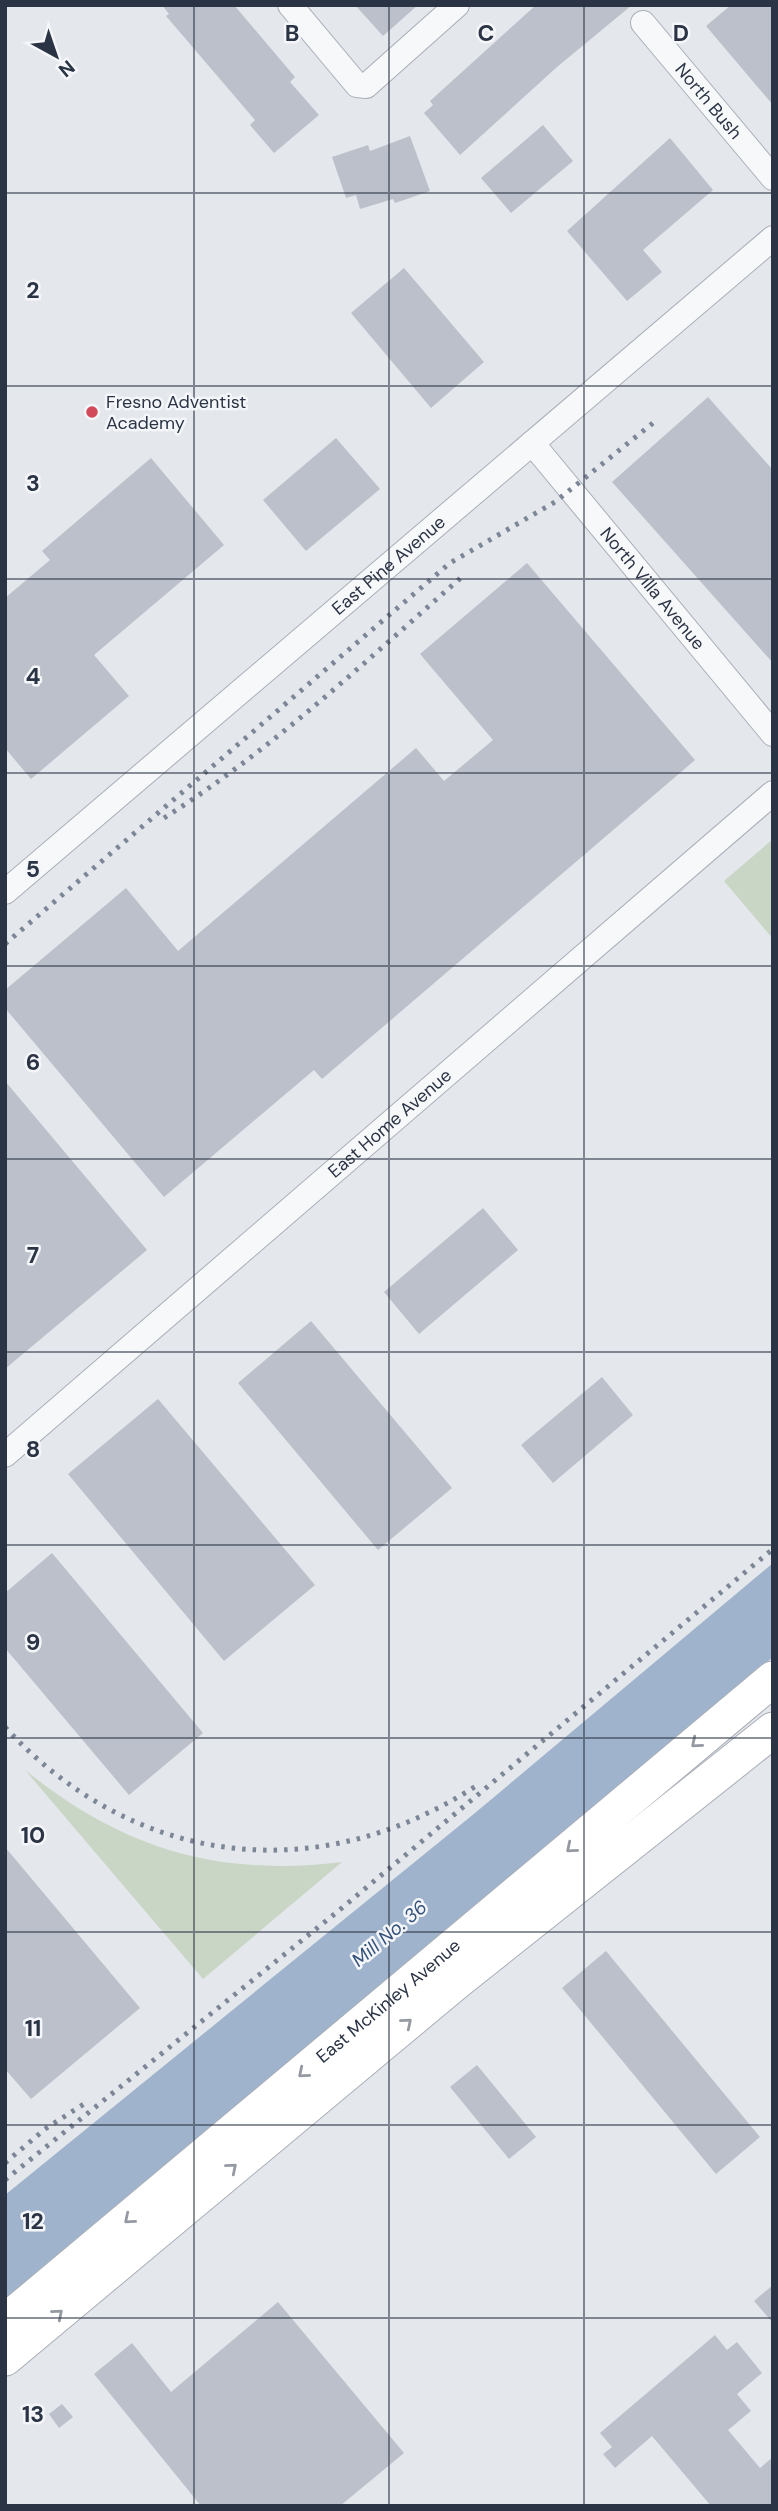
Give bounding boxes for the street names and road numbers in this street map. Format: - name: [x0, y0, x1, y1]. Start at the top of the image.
- street label: North Bush: [670, 58, 748, 144]
- street label: East Pine Avenue: [327, 510, 451, 620]
- street label: North Villa Avenue: [595, 522, 710, 655]
- street label: East Home Avenue: [323, 1063, 457, 1183]
- street label: East McKinley Avenue: [311, 1934, 465, 2068]

